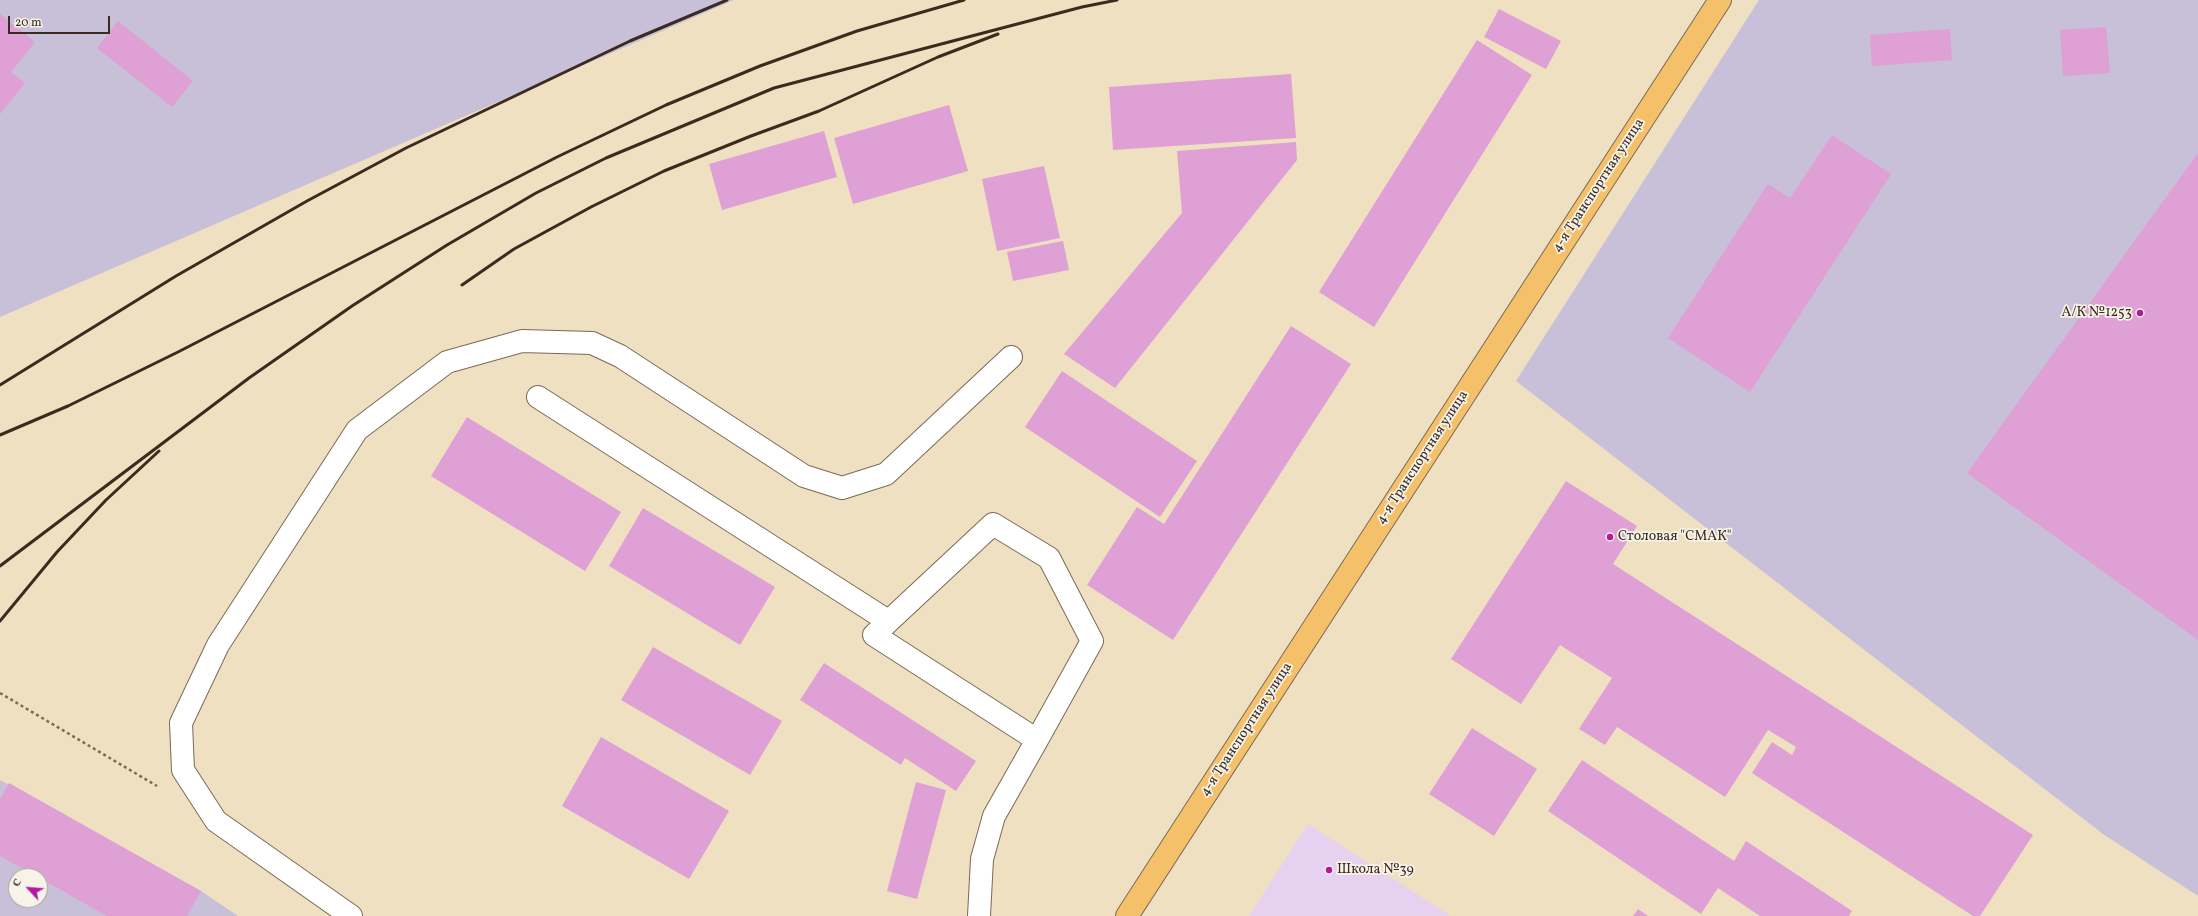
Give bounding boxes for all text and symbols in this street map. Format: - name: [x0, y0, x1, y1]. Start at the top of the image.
- scale bar: [10, 8, 112, 34]
- text: 20 m: [15, 15, 42, 31]
- street label: 4-я Транспортная улица: [1549, 116, 1649, 256]
- place label: А/К №1253: [2062, 305, 2132, 321]
- marker: А/К №1253: [2135, 308, 2145, 318]
- street label: 4-я Транспортная улица: [1373, 388, 1473, 528]
- place label: Столовая "СМАК": [1618, 529, 1731, 545]
- marker: Столовая "СМАК": [1605, 532, 1615, 542]
- street label: 4-я Транспортная улица: [1197, 660, 1297, 800]
- place label: Школа №39: [1337, 862, 1414, 878]
- marker: Школа №39: [1324, 865, 1334, 875]
- north arrow: [8, 868, 48, 908]
- text: С: [9, 876, 26, 889]

